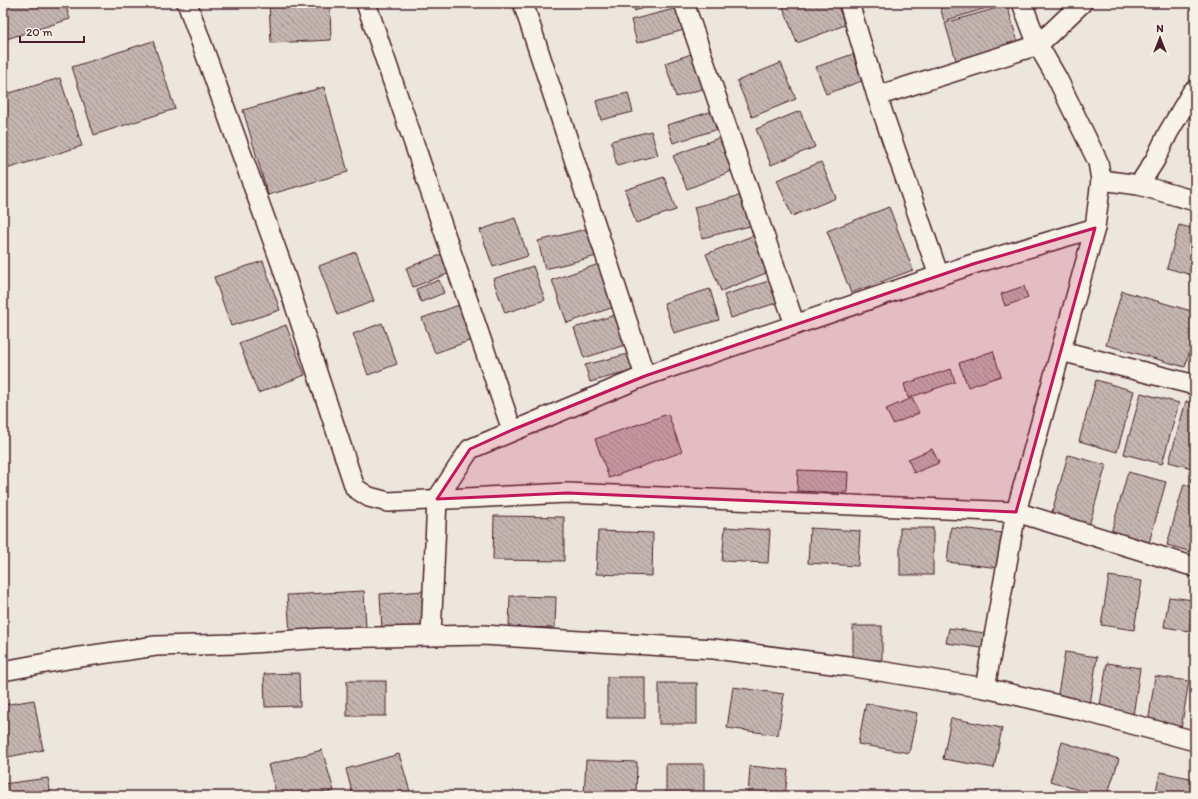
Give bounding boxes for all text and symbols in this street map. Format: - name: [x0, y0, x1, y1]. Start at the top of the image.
- scale bar: [20, 18, 84, 44]
- north arrow: [1140, 18, 1180, 58]
- text: N: [1156, 22, 1164, 35]
- text: 20 m: [26, 25, 53, 39]

